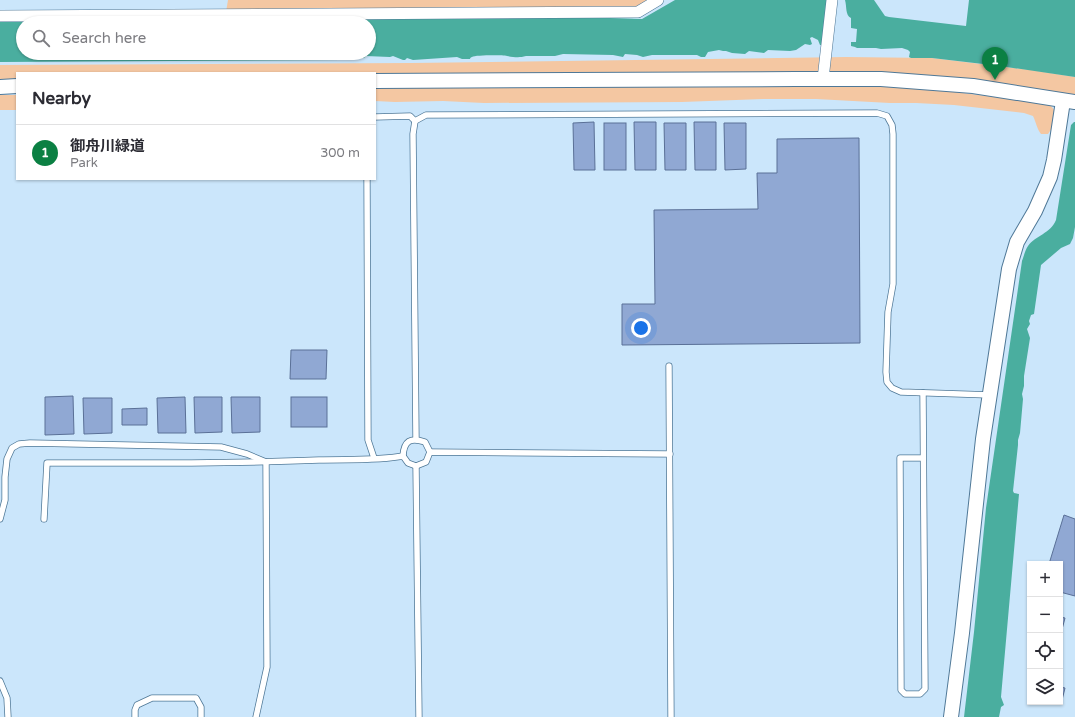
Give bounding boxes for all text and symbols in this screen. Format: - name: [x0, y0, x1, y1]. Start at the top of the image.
- search box: [16, 16, 376, 60]
- icon: search: [30, 27, 52, 49]
- text: Search here: [62, 29, 146, 47]
- pin: 1: [982, 47, 1008, 80]
- text: Nearby: [32, 88, 91, 109]
- text: 御舟川緑道: [70, 137, 145, 155]
- text: 1: [41, 145, 49, 161]
- text: 300 m: [320, 145, 360, 161]
- text: Park: [70, 155, 98, 171]
- your location: [631, 318, 651, 338]
- map controls: [1027, 561, 1063, 705]
- button: +: [1027, 561, 1063, 597]
- button: −: [1027, 597, 1063, 633]
- button: locate: [1027, 633, 1063, 669]
- button: layers: [1027, 669, 1063, 705]

